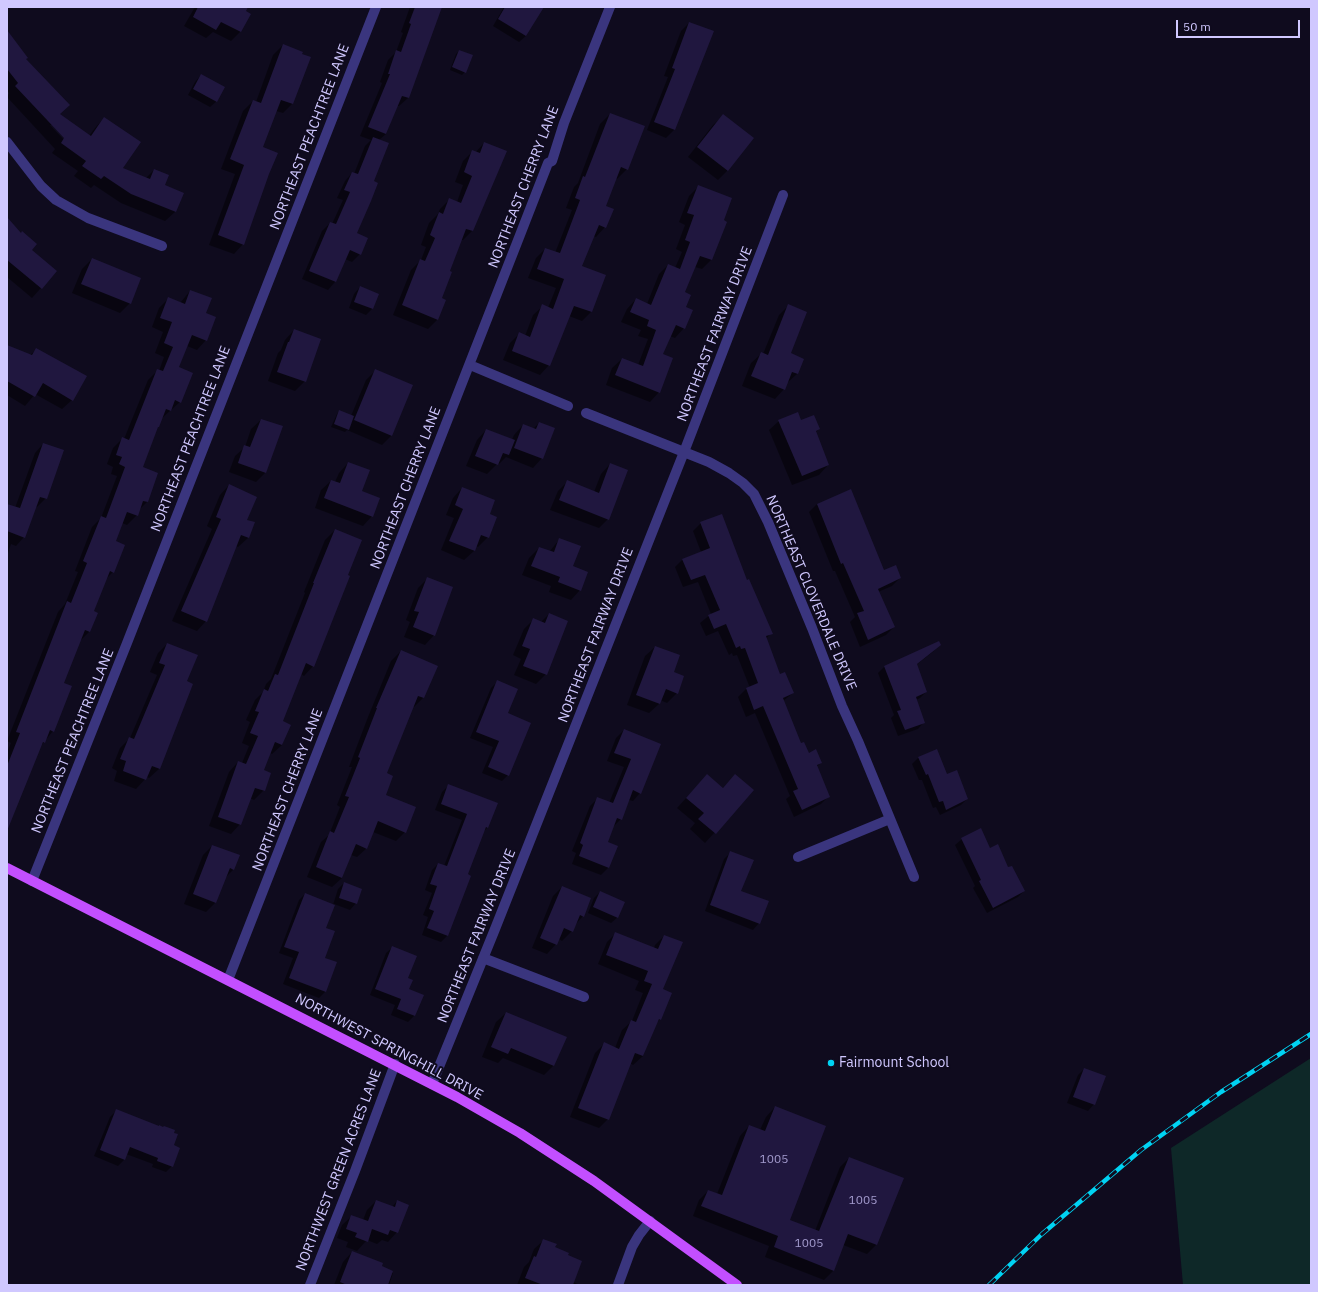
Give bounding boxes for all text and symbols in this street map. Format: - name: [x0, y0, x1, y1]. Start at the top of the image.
- scale bar: [1178, 12, 1302, 38]
- text: 50 m: [1183, 19, 1211, 34]
- street label: NORTHEAST PEACHTREE LANE: [267, 42, 353, 232]
- street label: NORTHEAST CHERRY LANE: [485, 103, 563, 271]
- street label: NORTHEAST FAIRWAY DRIVE: [674, 244, 756, 424]
- street label: NORTHEAST PEACHTREE LANE: [148, 344, 234, 534]
- street label: NORTHEAST CHERRY LANE: [367, 404, 445, 572]
- street label: NORTHEAST CLOVERDALE DRIVE: [762, 493, 860, 693]
- street label: NORTHEAST FAIRWAY DRIVE: [555, 545, 637, 725]
- street label: NORTHEAST PEACHTREE LANE: [28, 646, 118, 836]
- street label: NORTHEAST CHERRY LANE: [249, 706, 327, 874]
- street label: NORTHEAST FAIRWAY DRIVE: [434, 847, 520, 1025]
- street label: NORTHWEST SPRINGHILL DRIVE: [292, 990, 486, 1104]
- place label: Fairmount School: [839, 1055, 949, 1071]
- marker: Fairmount School: [826, 1058, 836, 1068]
- street label: NORTHWEST GREEN ACRES LANE: [293, 1067, 385, 1273]
- house number: 1005: [760, 1153, 788, 1167]
- house number: 1005: [849, 1194, 877, 1208]
- house number: 1005: [795, 1237, 823, 1251]

